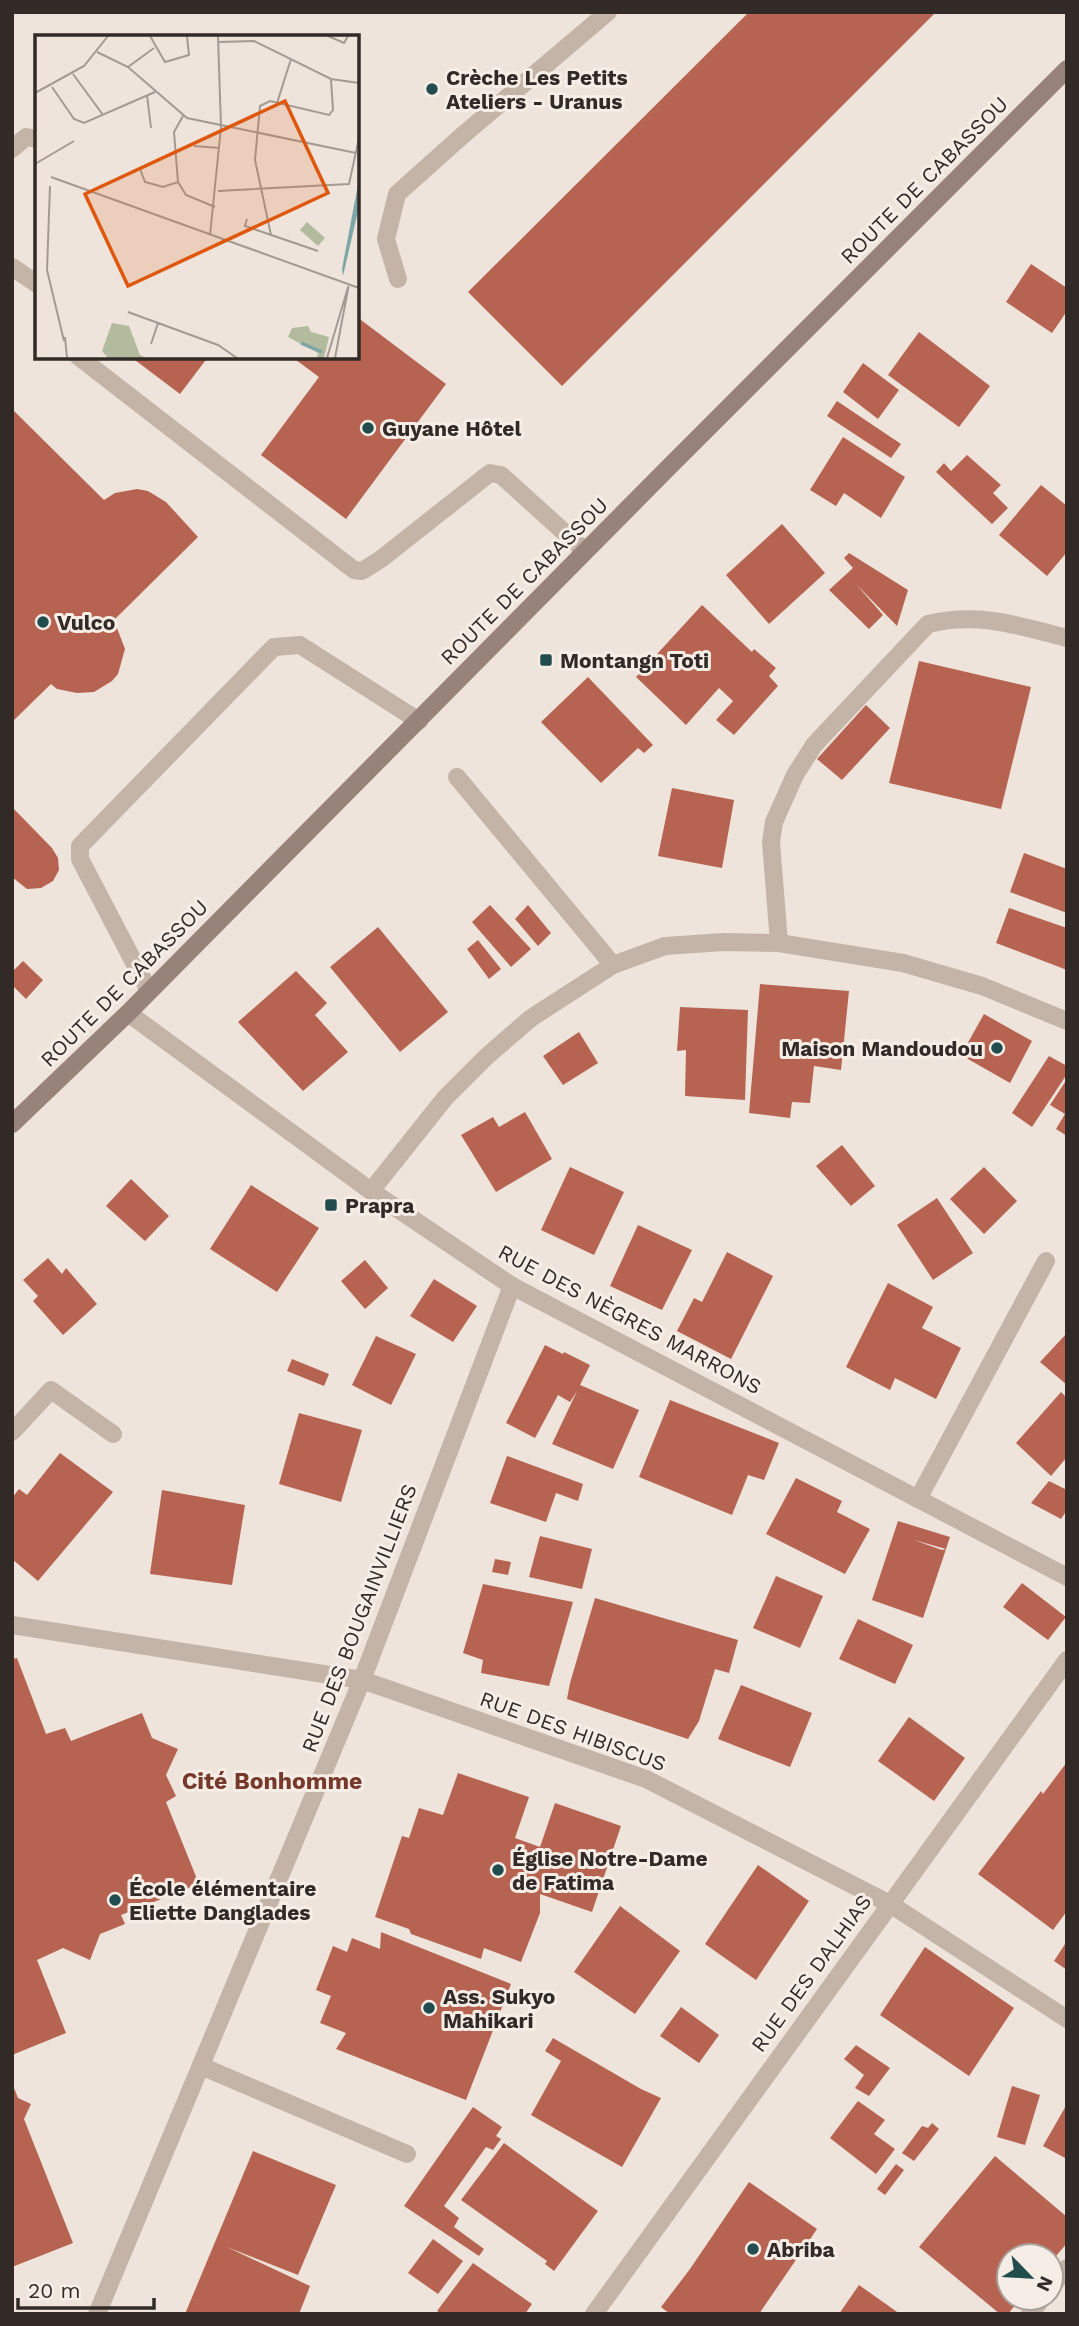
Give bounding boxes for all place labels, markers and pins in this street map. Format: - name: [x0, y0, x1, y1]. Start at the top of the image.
- place label: Crèche Les Petits Ateliers - Uranus: [446, 65, 628, 114]
- marker: Crèche Les Petits Ateliers - Uranus: [424, 81, 440, 97]
- place label: Guyane Hôtel: [382, 416, 521, 441]
- marker: Guyane Hôtel: [360, 420, 376, 436]
- place label: Vulco: [57, 610, 115, 635]
- marker: Vulco: [35, 614, 51, 630]
- place label: Montangn Toti: [560, 648, 709, 673]
- marker: Montangn Toti: [538, 652, 554, 668]
- place label: Maison Mandoudou: [781, 1036, 983, 1061]
- marker: Maison Mandoudou: [989, 1040, 1005, 1056]
- place label: Prapra: [345, 1193, 415, 1218]
- marker: Prapra: [323, 1197, 339, 1213]
- place label: Église Notre-Dame de Fatima: [512, 1846, 708, 1895]
- marker: Église Notre-Dame de Fatima: [490, 1862, 506, 1878]
- place label: École élémentaire Eliette Danglades: [129, 1876, 316, 1925]
- marker: École élémentaire Eliette Danglades: [107, 1892, 123, 1908]
- place label: Ass. Sukyo Mahikari: [443, 1984, 555, 2033]
- marker: Ass. Sukyo Mahikari: [421, 2000, 437, 2016]
- place label: Abriba: [767, 2237, 836, 2262]
- marker: Abriba: [745, 2241, 761, 2257]

